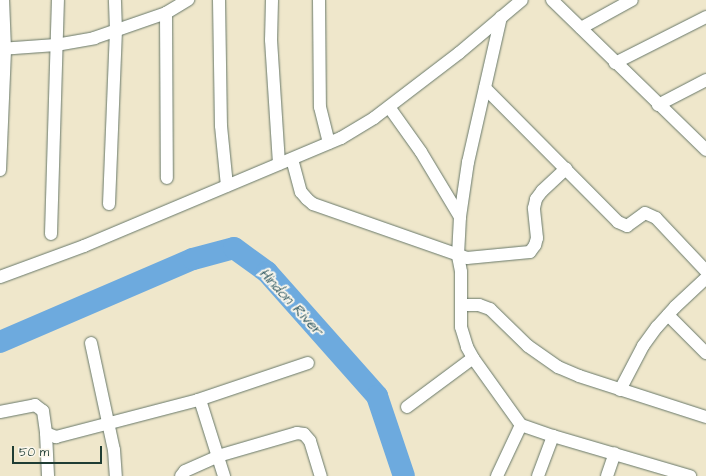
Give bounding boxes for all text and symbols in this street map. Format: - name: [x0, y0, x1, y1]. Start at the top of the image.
- water label: Hindon River: [255, 265, 327, 339]
- scale bar: [14, 438, 104, 464]
- text: 50 m: [19, 444, 49, 461]

